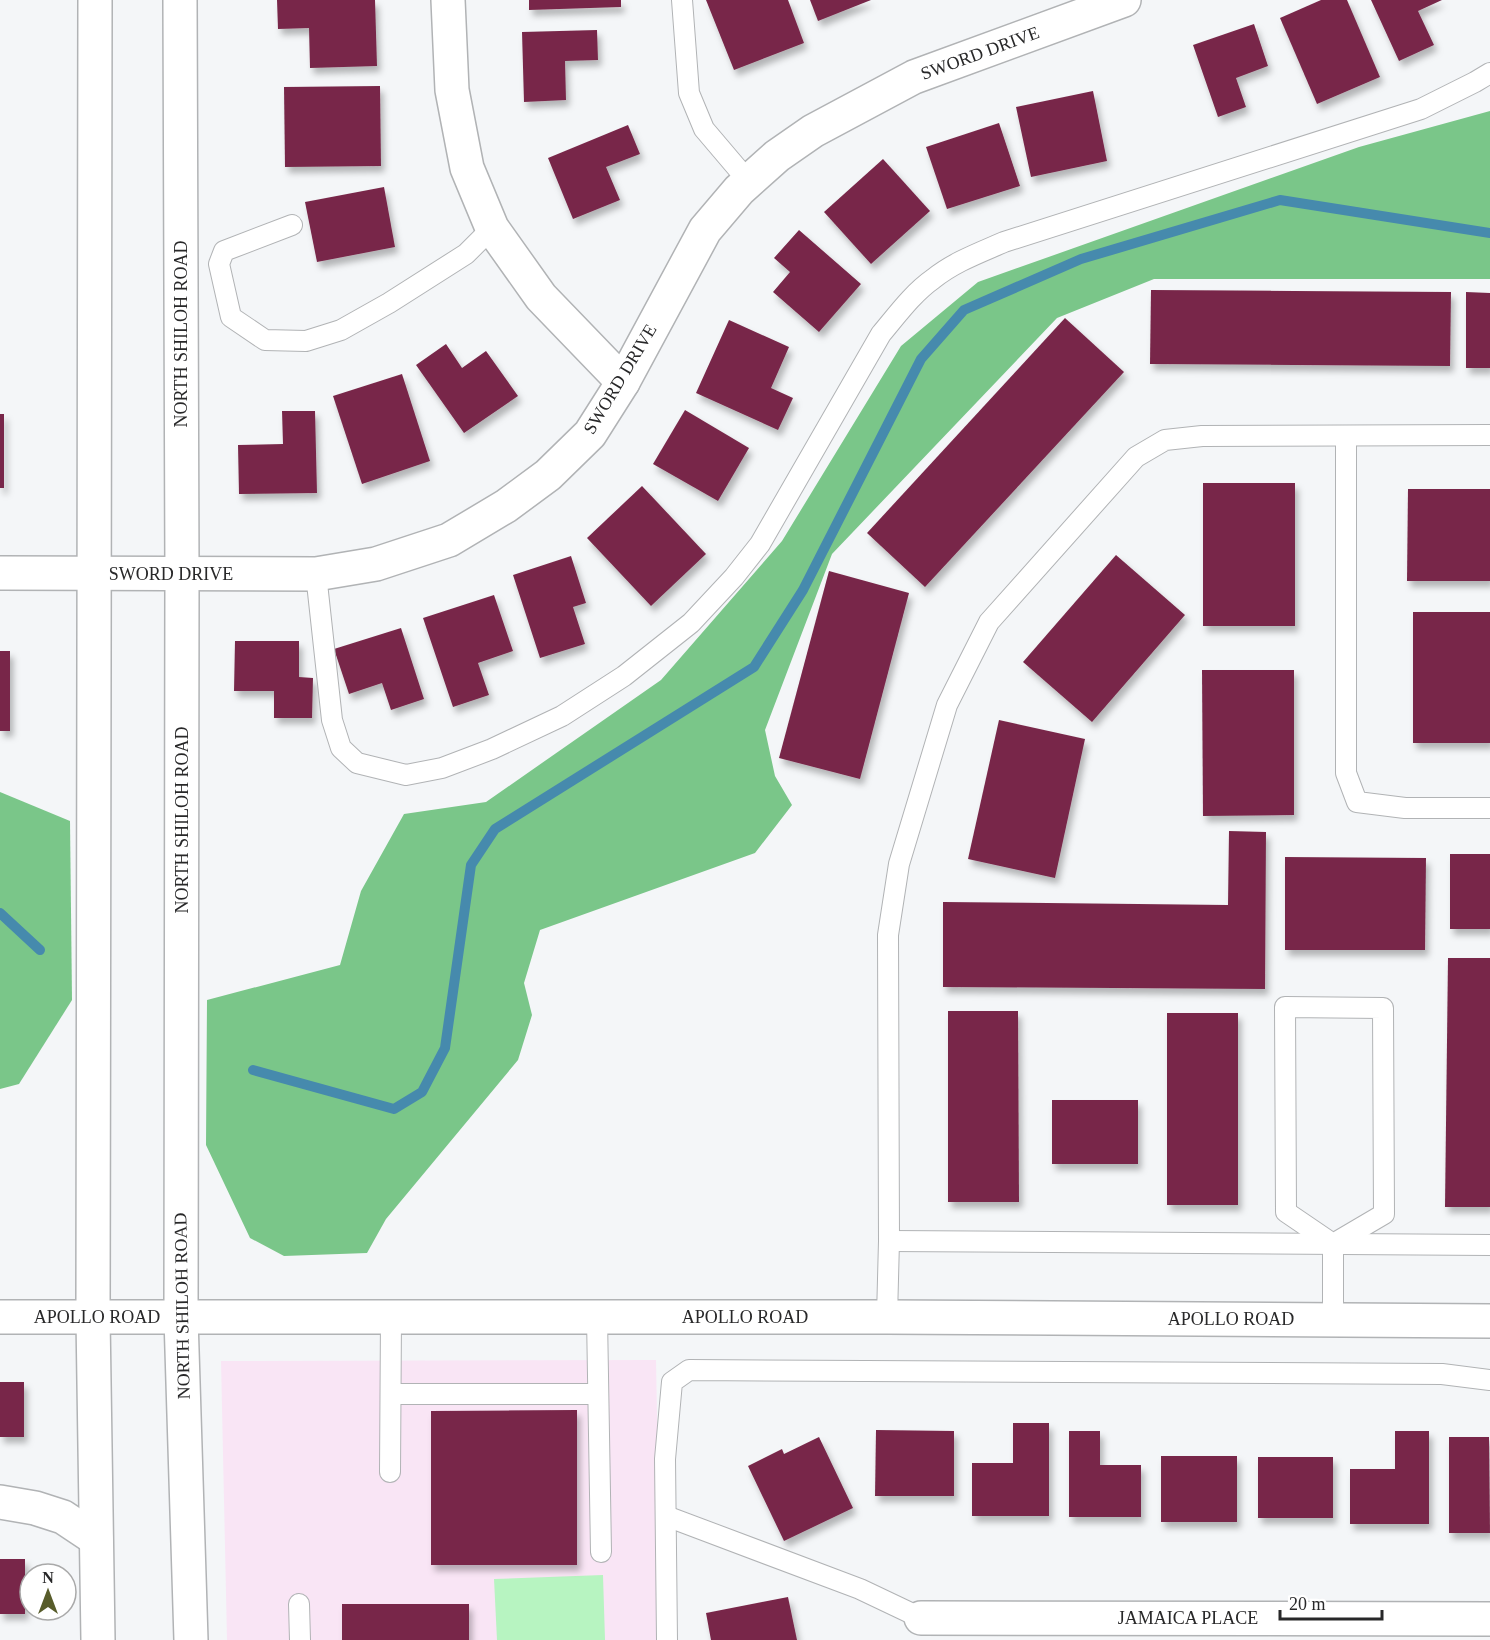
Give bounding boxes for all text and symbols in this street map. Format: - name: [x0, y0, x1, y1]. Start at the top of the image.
- street label: SWORD DRIVE: [918, 22, 1042, 84]
- street label: NORTH SHILOH ROAD: [171, 241, 191, 427]
- street label: SWORD DRIVE: [579, 320, 661, 438]
- street label: SWORD DRIVE: [109, 564, 233, 584]
- street label: NORTH SHILOH ROAD: [172, 727, 192, 913]
- street label: NORTH SHILOH ROAD: [170, 1212, 194, 1400]
- street label: APOLLO ROAD: [34, 1307, 160, 1327]
- street label: APOLLO ROAD: [682, 1307, 808, 1327]
- street label: APOLLO ROAD: [1168, 1309, 1294, 1329]
- north arrow: [18, 1562, 78, 1622]
- text: N: [42, 1569, 54, 1586]
- scale bar: [1280, 1583, 1382, 1621]
- text: 20 m: [1289, 1594, 1326, 1614]
- street label: JAMAICA PLACE: [1118, 1608, 1258, 1628]

